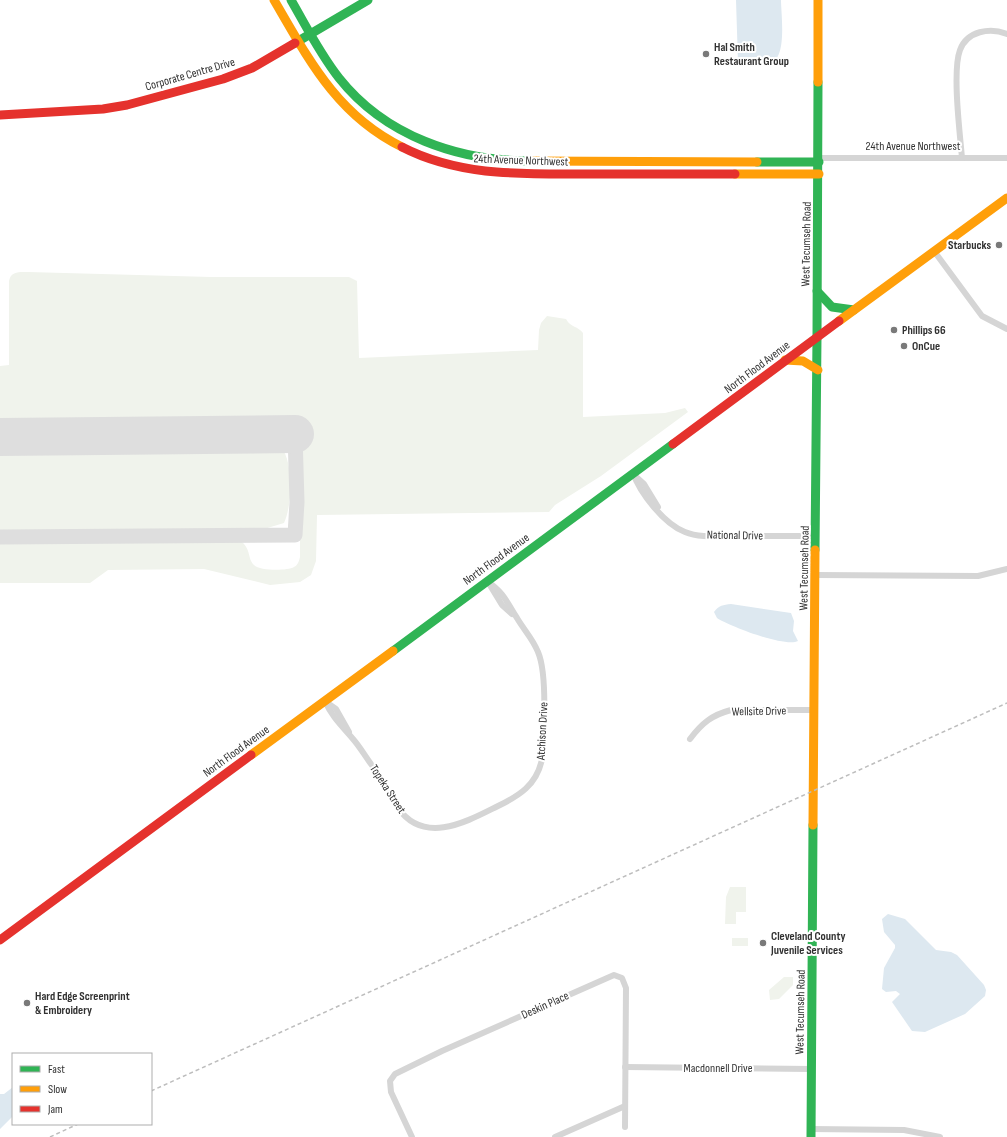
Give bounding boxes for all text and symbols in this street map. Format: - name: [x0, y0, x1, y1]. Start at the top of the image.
- place label: Hal Smith Restaurant Group: [714, 40, 789, 69]
- marker: Hal Smith Restaurant Group: [701, 49, 711, 59]
- street label: Corporate Centre Drive: [144, 54, 237, 94]
- street label: 24th Avenue Northwest: [866, 139, 961, 154]
- street label: 24th Avenue Northwest: [473, 151, 569, 170]
- street label: West Tecumseh Road: [798, 201, 815, 287]
- place label: Starbucks: [948, 238, 991, 253]
- marker: Starbucks: [994, 240, 1004, 250]
- place label: Phillips 66: [902, 323, 946, 338]
- marker: Phillips 66: [889, 325, 899, 335]
- street label: North Flood Avenue: [721, 338, 793, 397]
- place label: OnCue: [912, 339, 940, 354]
- marker: OnCue: [899, 341, 909, 351]
- street label: West Tecumseh Road: [796, 525, 813, 611]
- street label: National Drive: [707, 528, 764, 543]
- street label: North Flood Avenue: [460, 530, 533, 589]
- street label: Atchison Drive: [533, 701, 552, 761]
- street label: Wellsite Drive: [732, 704, 787, 719]
- street label: North Flood Avenue: [200, 722, 273, 781]
- street label: Topeka Street: [366, 762, 409, 817]
- place label: Cleveland County Juvenile Services: [770, 929, 845, 958]
- marker: Cleveland County Juvenile Services: [758, 938, 768, 948]
- street label: West Tecumseh Road: [792, 969, 809, 1055]
- street label: Deskin Place: [519, 988, 571, 1023]
- place label: Hard Edge Screenprint & Embroidery: [35, 989, 130, 1018]
- marker: Hard Edge Screenprint & Embroidery: [22, 998, 32, 1008]
- legend: [12, 1053, 152, 1125]
- street label: Macdonnell Drive: [684, 1061, 753, 1076]
- text: Fast: [48, 1062, 65, 1077]
- text: Slow: [48, 1082, 67, 1097]
- text: Jam: [47, 1102, 63, 1117]

